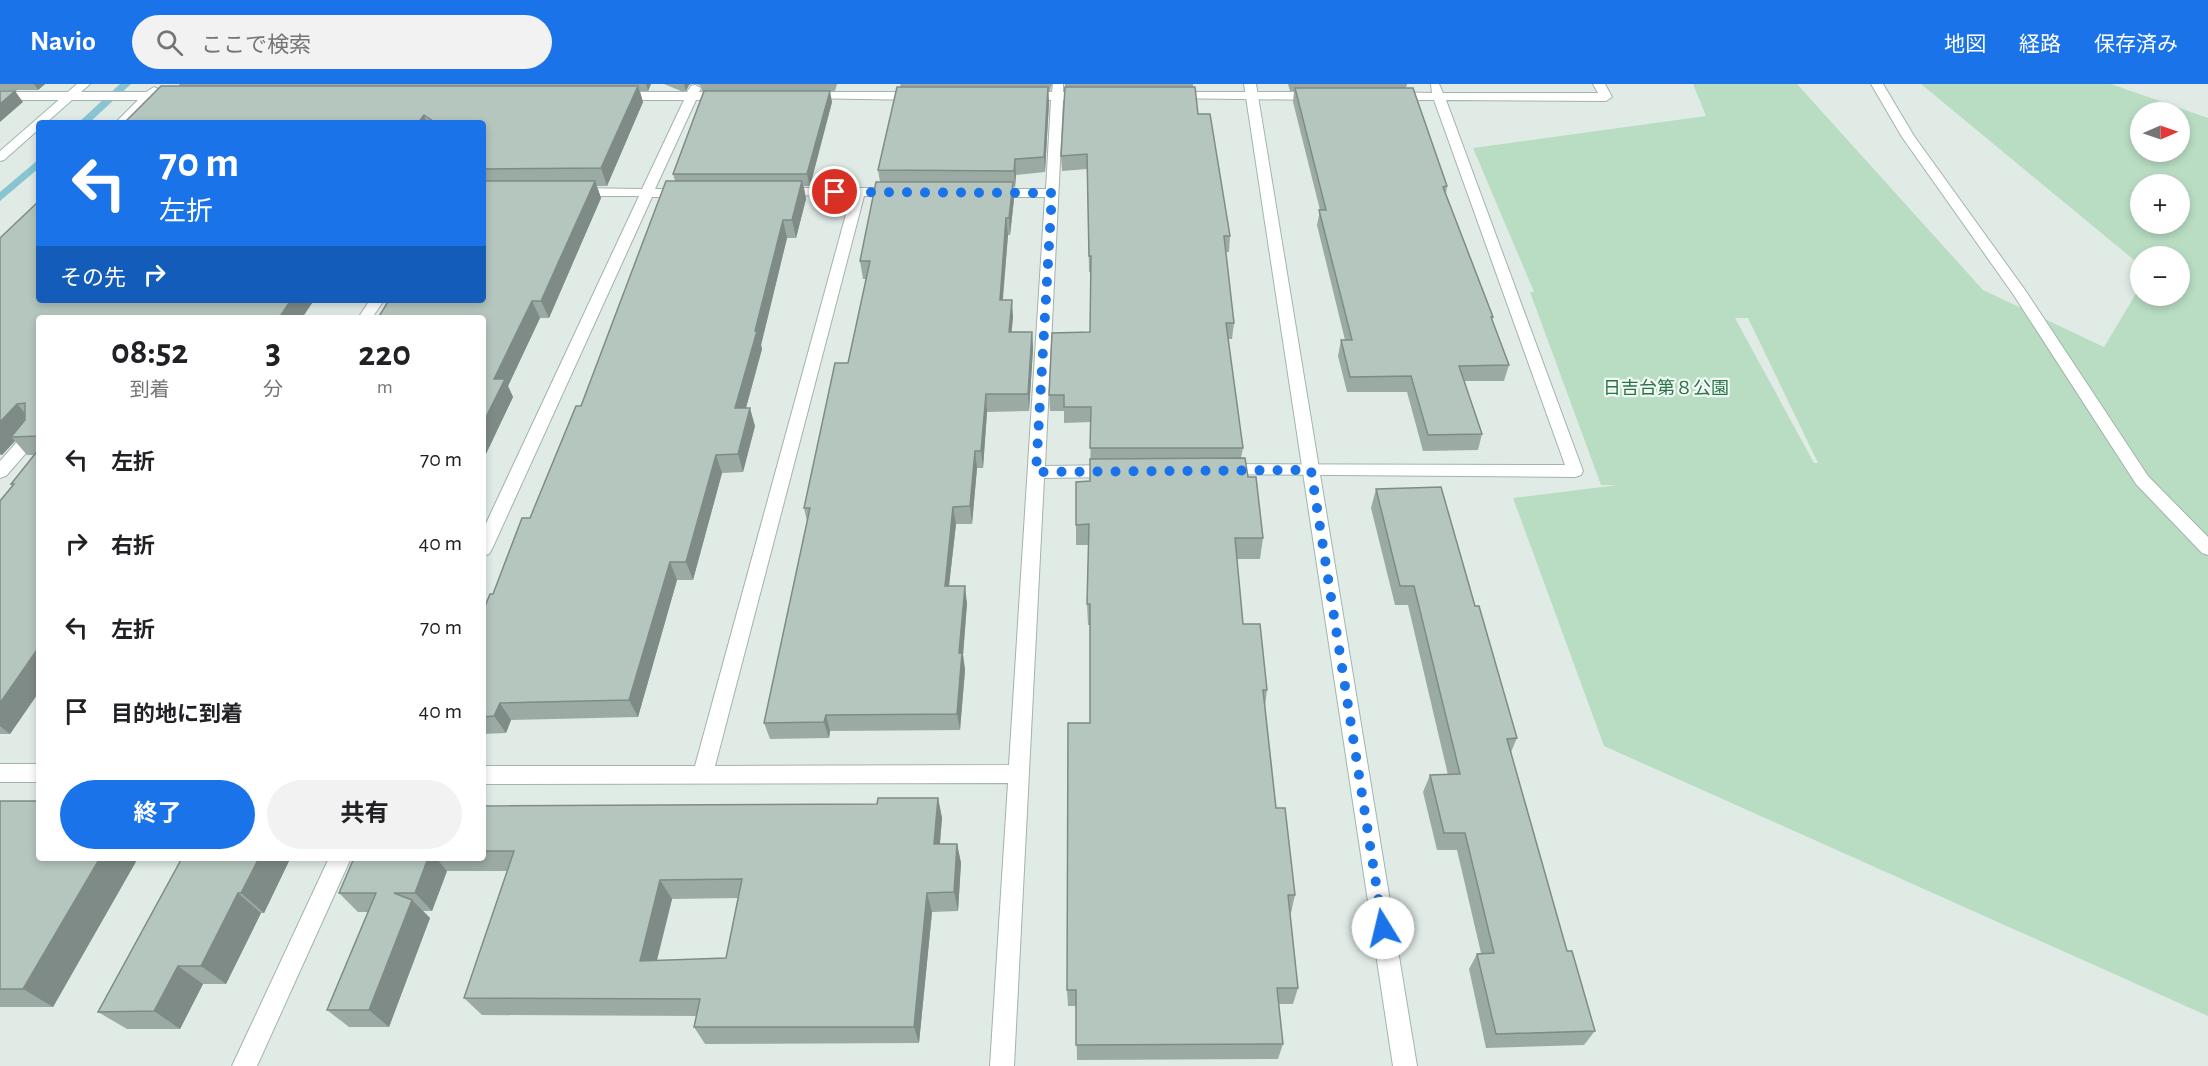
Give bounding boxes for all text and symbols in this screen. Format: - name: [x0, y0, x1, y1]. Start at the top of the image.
- search box: [132, 15, 552, 69]
- icon: search: [153, 26, 186, 59]
- text: Navio: [30, 28, 96, 56]
- text: ここで検索: [201, 34, 311, 56]
- text: 地図: [1944, 34, 1986, 55]
- text: 経路: [2019, 34, 2061, 55]
- text: 保存済み: [2094, 34, 2178, 55]
- north arrow: [2130, 102, 2190, 162]
- map controls: [2130, 102, 2190, 306]
- text: 70 m: [159, 142, 239, 184]
- icon: left: [60, 144, 138, 222]
- pin: [809, 166, 860, 217]
- button: +: [2130, 174, 2190, 234]
- icon: arrive: [818, 175, 851, 208]
- text: 左折: [159, 198, 213, 225]
- button: −: [2130, 246, 2190, 306]
- icon: right: [138, 258, 171, 291]
- text: その先: [60, 267, 126, 289]
- text: 08:52: [111, 334, 188, 370]
- text: 3: [266, 334, 281, 370]
- text: 220: [358, 336, 411, 372]
- text: m: [377, 377, 393, 397]
- park label: 日吉台第８公園: [1603, 378, 1729, 398]
- text: 到着: [130, 380, 170, 400]
- text: 分: [263, 380, 283, 400]
- icon: left: [60, 443, 93, 476]
- text: 70 m: [420, 448, 462, 470]
- text: 左折: [111, 451, 155, 473]
- icon: right: [60, 527, 93, 560]
- text: 40 m: [419, 532, 462, 554]
- text: 右折: [111, 535, 155, 557]
- icon: left: [60, 611, 93, 644]
- text: 70 m: [420, 616, 462, 638]
- text: 左折: [111, 619, 155, 641]
- icon: arrive: [60, 695, 93, 728]
- text: 40 m: [419, 700, 462, 722]
- text: 目的地に到着: [111, 703, 243, 725]
- button: 終了: [60, 780, 255, 849]
- button: 共有: [267, 780, 462, 849]
- position arrow: [1351, 896, 1415, 960]

